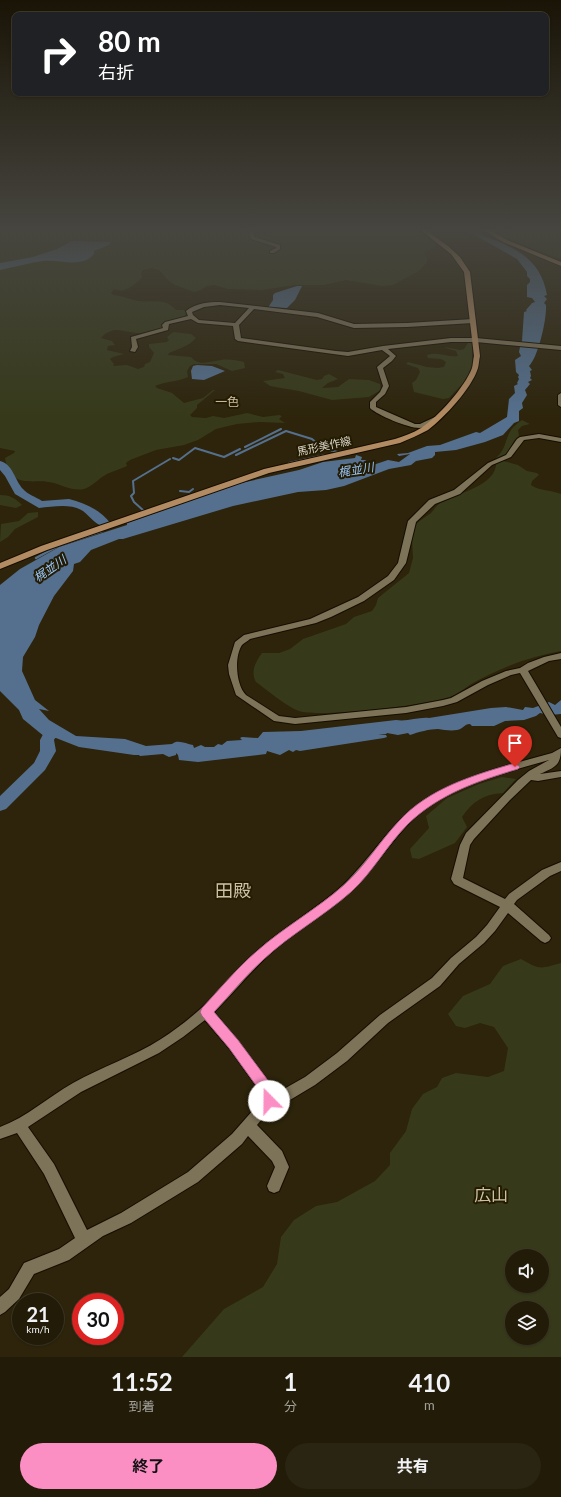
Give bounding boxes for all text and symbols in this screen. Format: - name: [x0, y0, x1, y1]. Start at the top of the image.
- text: 80 m: [98, 24, 161, 58]
- icon: right: [32, 28, 84, 80]
- text: 右折: [98, 61, 134, 83]
- district label: 一色: [215, 394, 239, 409]
- street label: 馬形美作線: [296, 433, 352, 458]
- water label: 梶並川: [337, 459, 377, 480]
- water label: 梶並川: [31, 551, 70, 585]
- pin: [498, 726, 532, 767]
- icon: arrive: [504, 732, 526, 754]
- district label: 田殿: [215, 879, 251, 901]
- position arrow: [248, 1080, 290, 1122]
- district label: 広山: [474, 1184, 508, 1205]
- map controls: [505, 1249, 549, 1345]
- button: sound: [505, 1249, 549, 1293]
- speed limit sign: 30: [72, 1293, 124, 1345]
- button: layers: [505, 1301, 549, 1345]
- text: 21: [26, 1302, 50, 1326]
- text: km/h: [26, 1323, 50, 1335]
- text: 11:52: [111, 1367, 173, 1396]
- text: 1: [284, 1367, 298, 1396]
- text: 410: [408, 1368, 450, 1397]
- text: m: [424, 1397, 435, 1413]
- text: 到着: [129, 1398, 155, 1414]
- text: 分: [284, 1398, 297, 1414]
- button: 終了: [20, 1443, 277, 1489]
- button: 共有: [285, 1443, 541, 1489]

